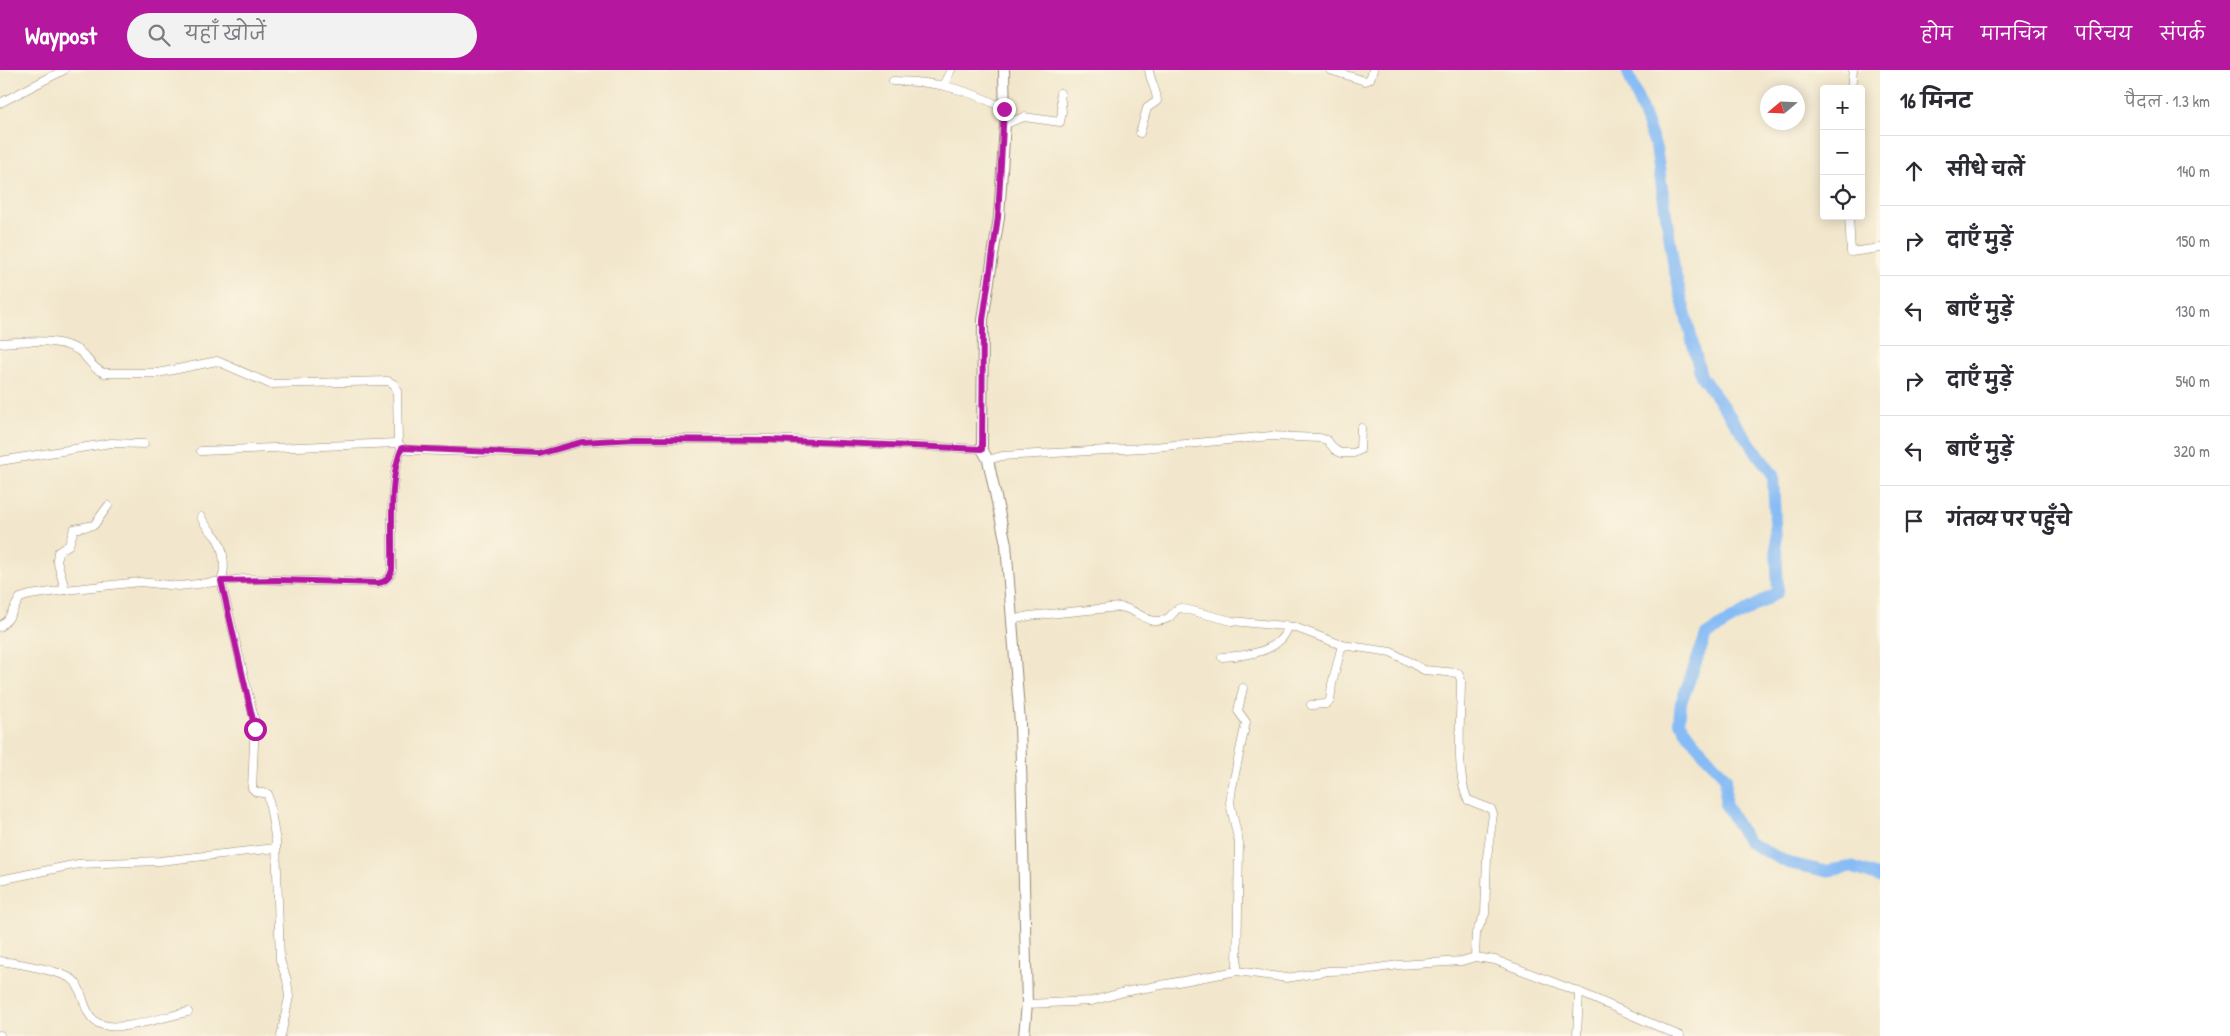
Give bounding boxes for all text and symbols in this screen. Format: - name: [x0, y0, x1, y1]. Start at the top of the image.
- search box: [127, 13, 477, 58]
- text: Waypost: [25, 19, 97, 51]
- text: यहाँ खोजें: [185, 20, 266, 46]
- icon: search: [145, 21, 173, 49]
- text: होम: [1921, 21, 1953, 46]
- text: मानचित्र: [1981, 21, 2047, 46]
- text: परिचय: [2075, 21, 2132, 46]
- text: संपर्क: [2160, 21, 2205, 46]
- north arrow: [1760, 85, 1805, 130]
- map controls: [1820, 85, 1865, 220]
- button: +: [1820, 85, 1865, 130]
- text: 16 मिनट: [1900, 86, 1972, 115]
- text: पैदल · 1.3 km: [2125, 90, 2210, 112]
- route end: [993, 98, 1016, 121]
- button: −: [1820, 130, 1865, 175]
- text: सीधे चलें: [1947, 156, 2024, 182]
- icon: ahead: [1900, 157, 1928, 185]
- text: 140 m: [2176, 160, 2210, 182]
- button: locate: [1820, 175, 1865, 220]
- text: दाएँ मुड़ें: [1947, 226, 2013, 252]
- icon: right: [1900, 227, 1928, 255]
- text: 150 m: [2176, 230, 2210, 252]
- text: बाएँ मुड़ें: [1947, 296, 2013, 322]
- icon: left: [1900, 297, 1928, 325]
- text: 130 m: [2175, 300, 2210, 322]
- text: दाएँ मुड़ें: [1947, 366, 2013, 392]
- icon: right: [1900, 367, 1928, 395]
- text: 540 m: [2176, 370, 2210, 392]
- text: बाएँ मुड़ें: [1947, 436, 2013, 462]
- icon: left: [1900, 437, 1928, 465]
- text: 320 m: [2174, 440, 2210, 462]
- text: गंतव्य पर पहुँचे: [1947, 506, 2071, 532]
- icon: arrive: [1900, 507, 1928, 535]
- route start: [244, 718, 267, 741]

